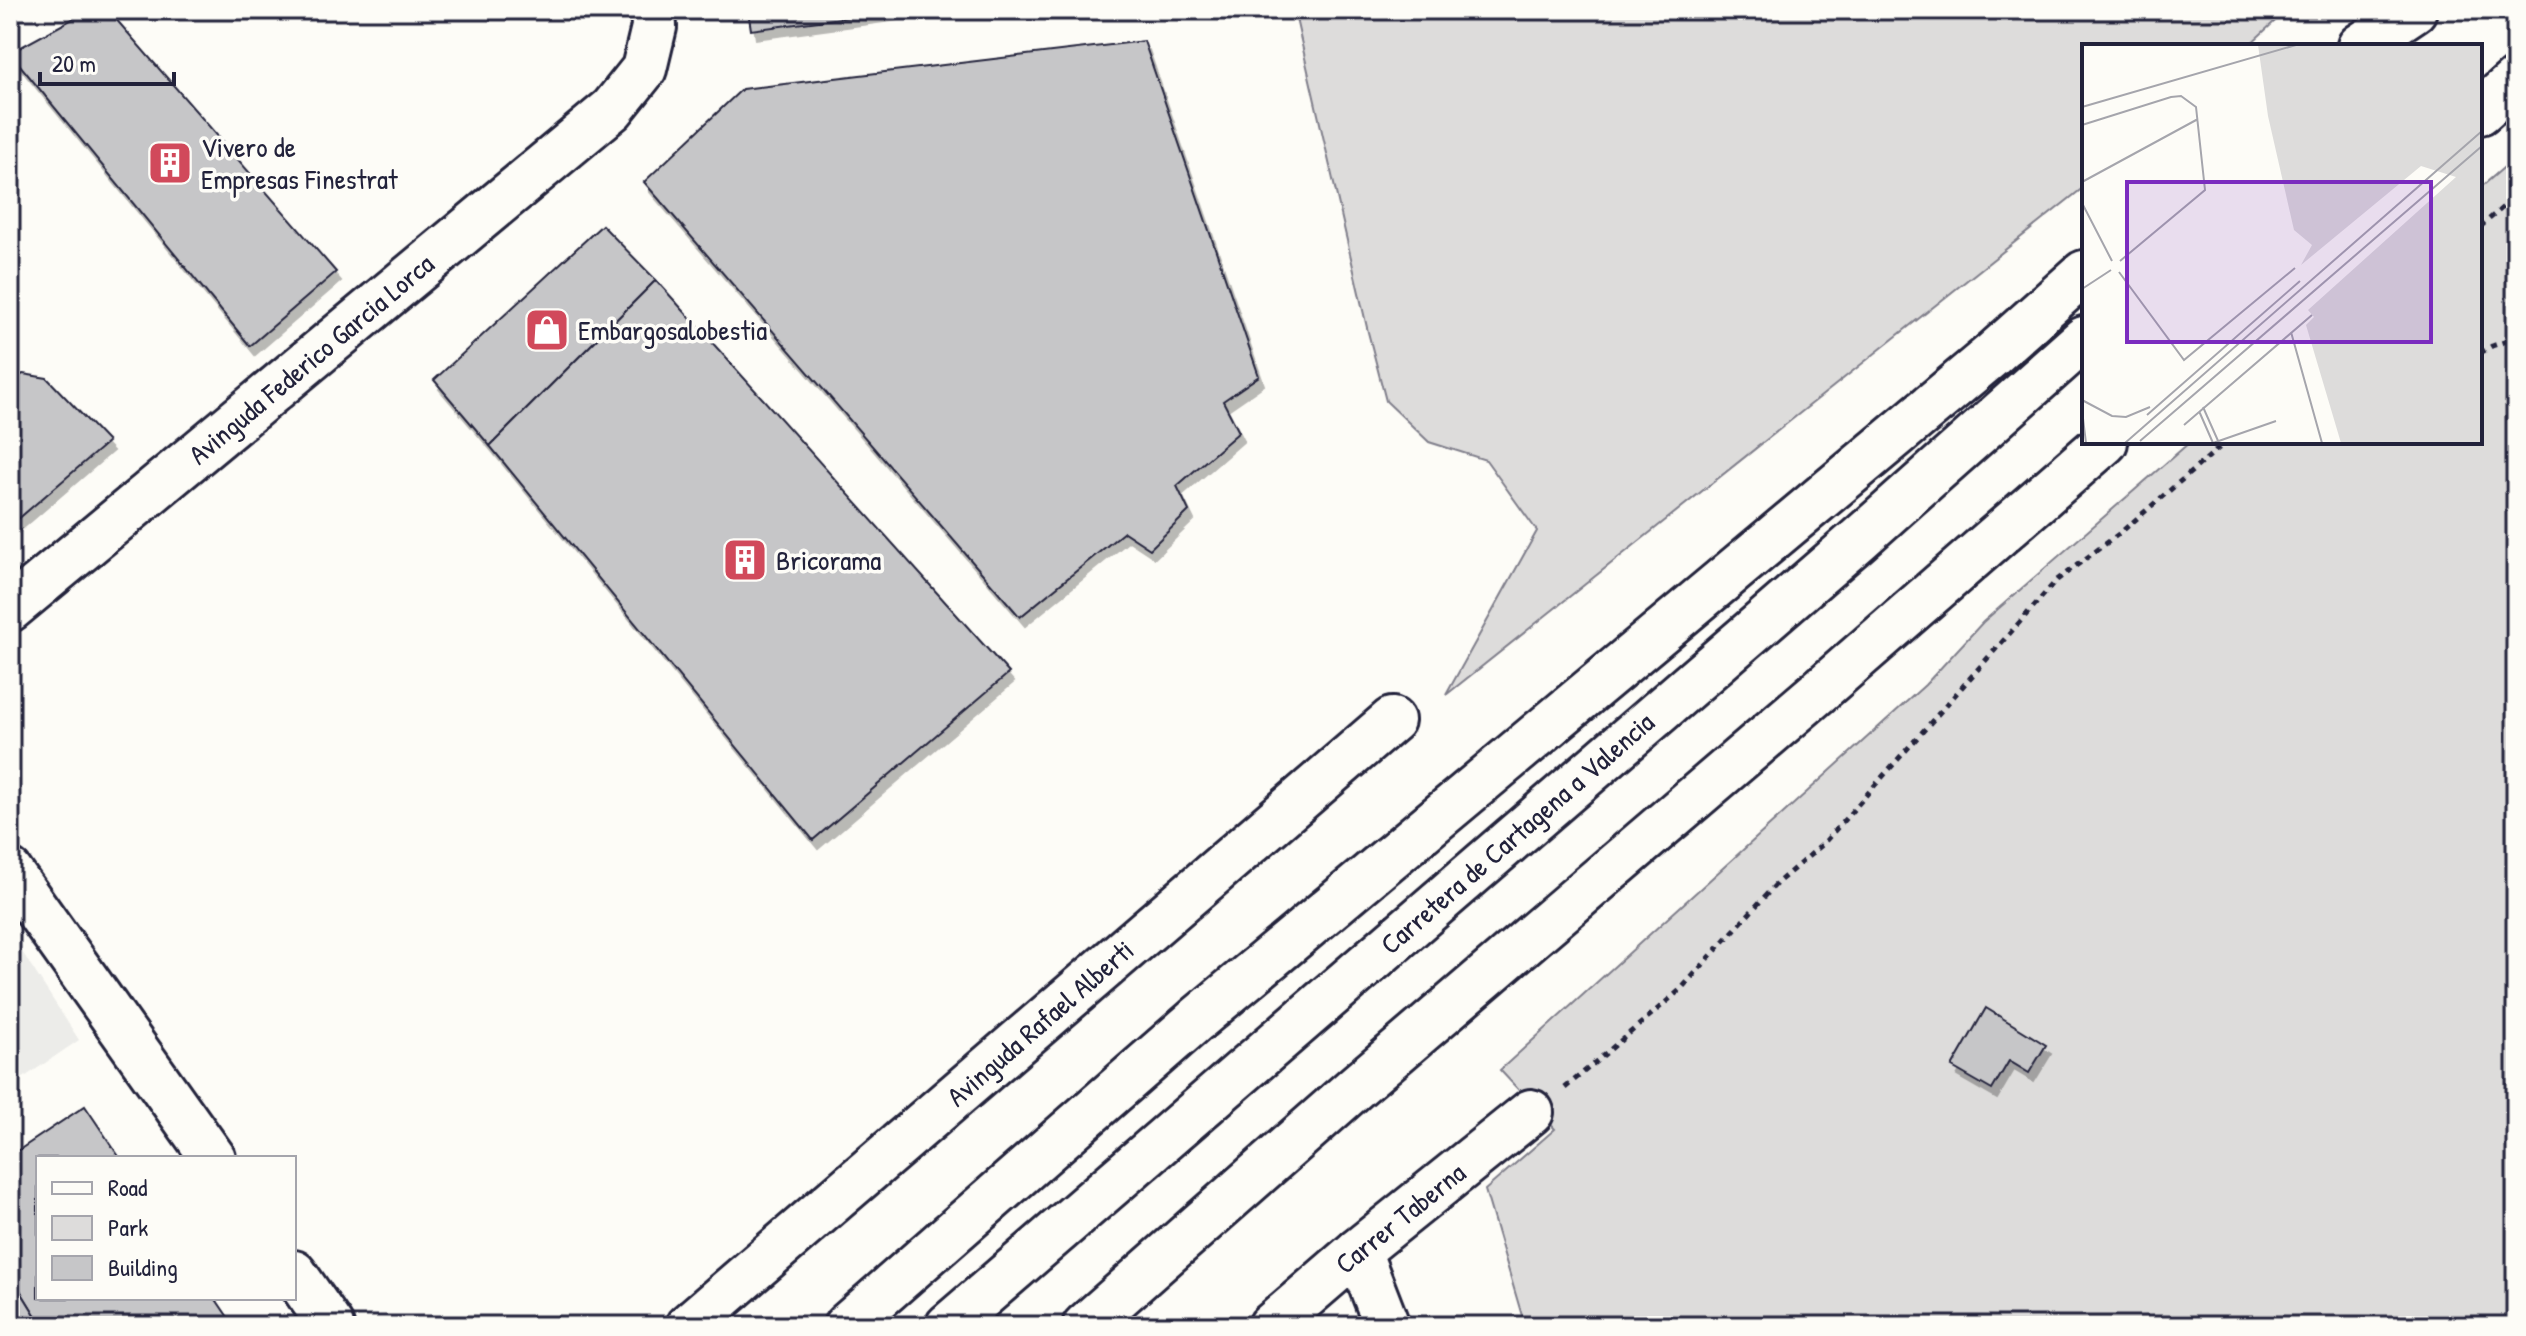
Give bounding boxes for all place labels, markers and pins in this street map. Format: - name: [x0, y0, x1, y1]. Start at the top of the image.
- place label: Vivero de Empresas Finestrat: [201, 128, 398, 198]
- building icon: Vivero de Empresas Finestrat: [146, 139, 194, 187]
- shop icon: Embargosalobestia: [523, 306, 571, 354]
- place label: Embargosalobestia: [578, 311, 767, 349]
- building icon: Bricorama: [721, 536, 769, 584]
- place label: Bricorama: [776, 541, 881, 579]

